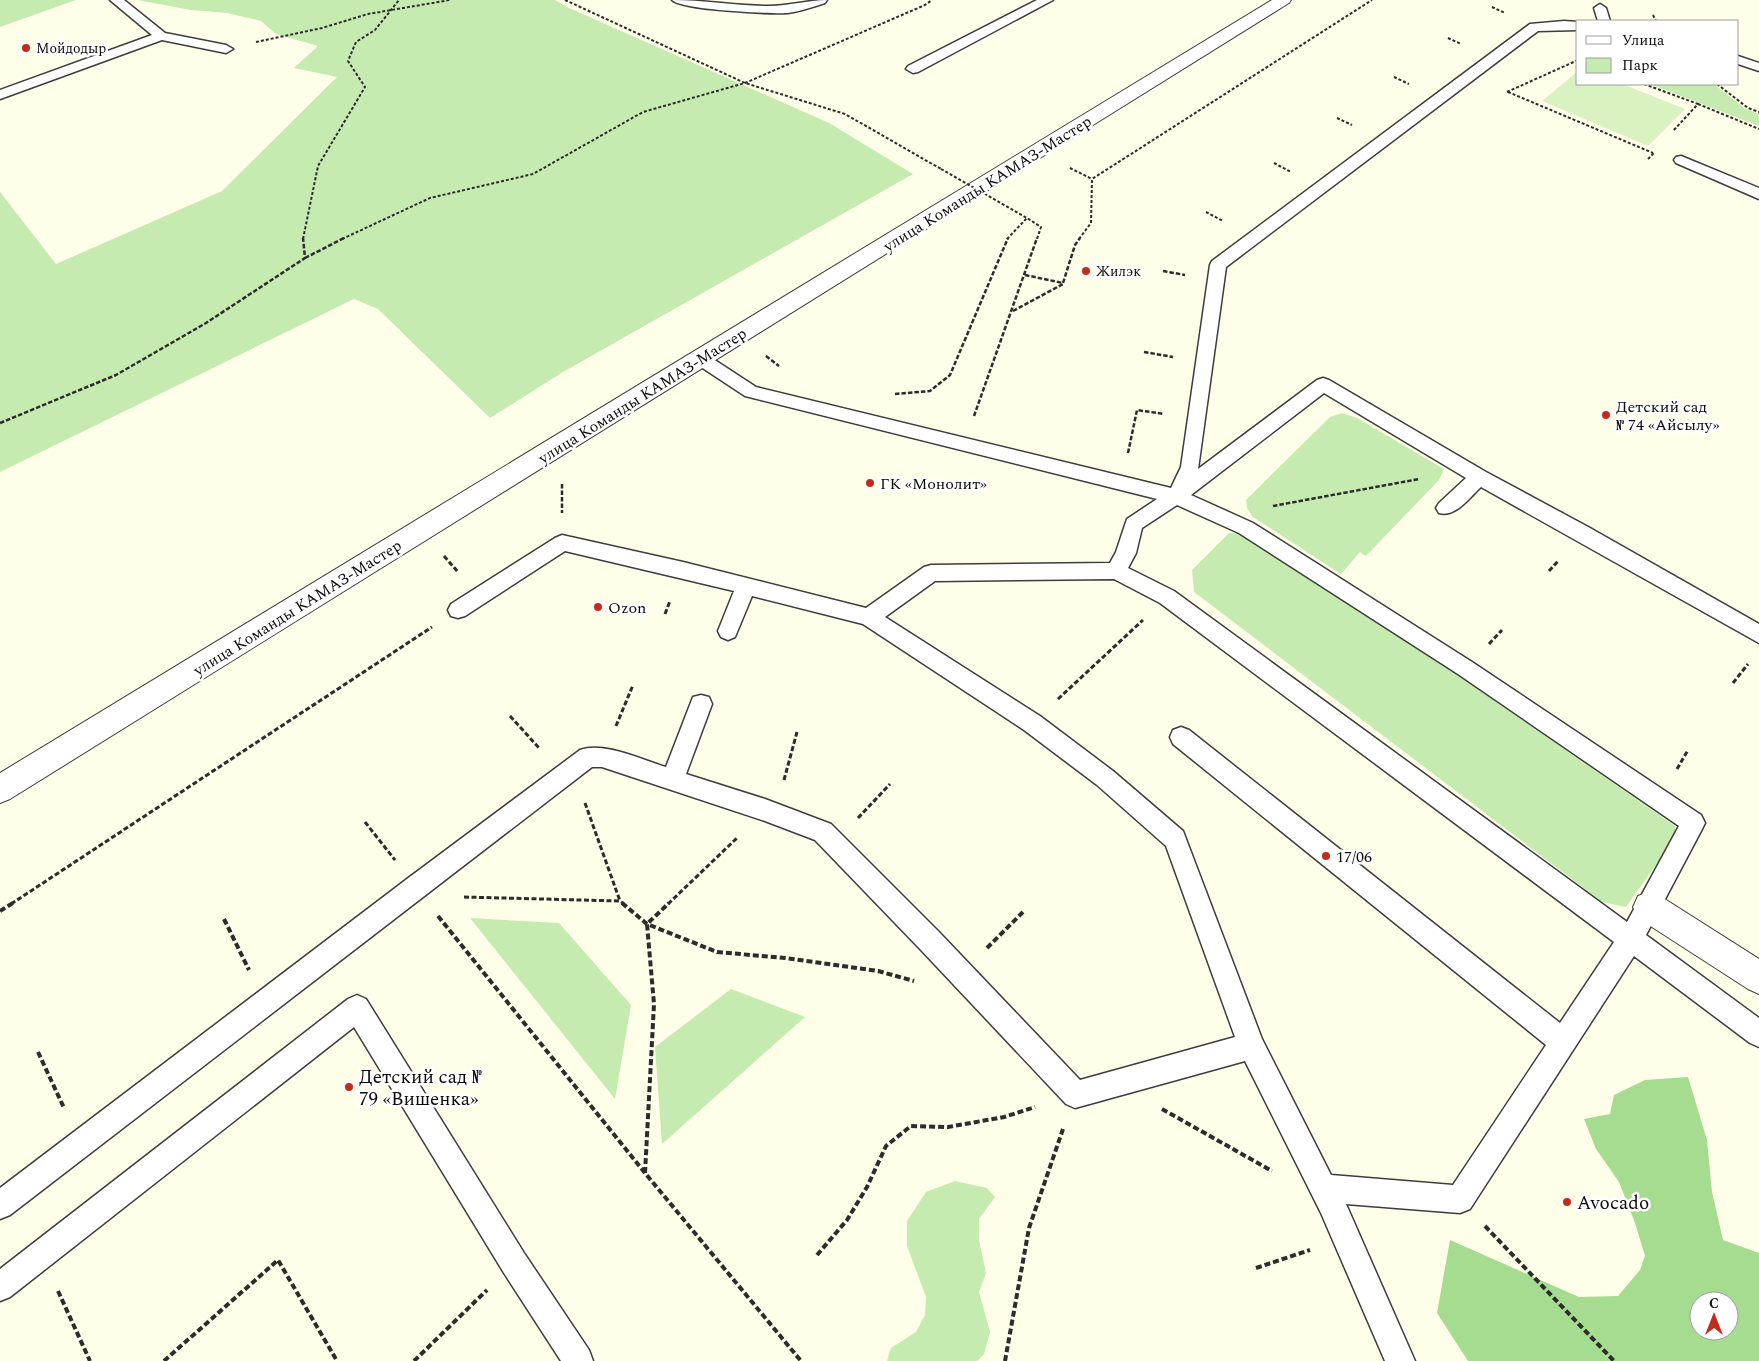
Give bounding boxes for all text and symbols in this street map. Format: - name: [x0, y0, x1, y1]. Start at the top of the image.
- legend: [1576, 20, 1739, 85]
- text: Улица: [1622, 29, 1665, 52]
- place label: Мойдодыр: [36, 38, 106, 59]
- marker: Мойдодыр: [20, 42, 32, 54]
- text: Парк: [1622, 54, 1658, 77]
- street label: улица Команды КАМАЗ-Мастер: [878, 110, 1096, 259]
- place label: Жилэк: [1096, 261, 1141, 282]
- marker: Жилэк: [1080, 265, 1092, 277]
- street label: улица Команды КАМАЗ-Мастер: [533, 322, 751, 471]
- place label: Детский сад № 74 «Айсылу»: [1616, 395, 1720, 437]
- marker: Детский сад № 74 «Айсылу»: [1600, 409, 1612, 421]
- place label: ГК «Монолит»: [880, 472, 987, 496]
- marker: ГК «Монолит»: [864, 477, 876, 489]
- street label: улица Команды КАМАЗ-Мастер: [188, 534, 406, 683]
- place label: Ozon: [608, 596, 646, 620]
- marker: Ozon: [592, 601, 604, 613]
- place label: 17/06: [1336, 845, 1372, 869]
- marker: 17/06: [1320, 850, 1332, 862]
- place label: Детский сад № 79 «Вишенка»: [359, 1063, 482, 1114]
- marker: Детский сад № 79 «Вишенка»: [343, 1081, 355, 1093]
- place label: Avocado: [1577, 1189, 1649, 1218]
- marker: Avocado: [1561, 1196, 1573, 1208]
- north arrow: [1689, 1291, 1739, 1341]
- text: С: [1709, 1293, 1719, 1314]

